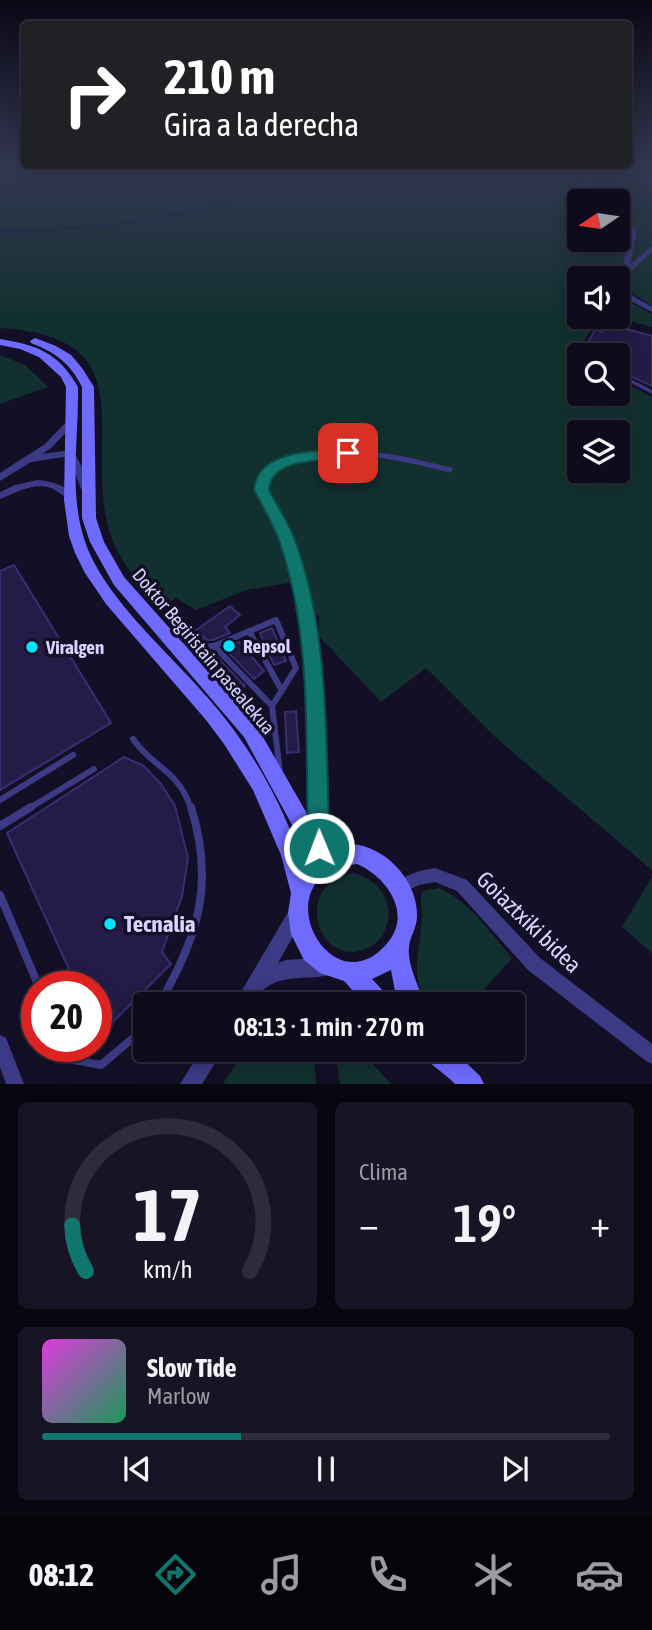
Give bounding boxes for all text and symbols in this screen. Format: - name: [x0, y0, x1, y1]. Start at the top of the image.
- text: 210 m: [164, 48, 275, 104]
- icon: right: [49, 49, 140, 140]
- text: Gira a la derecha: [164, 106, 359, 143]
- north arrow: [567, 189, 630, 252]
- map controls: [567, 189, 630, 483]
- button: sound: [567, 266, 630, 329]
- button: search: [567, 343, 630, 406]
- button: layers: [567, 420, 630, 483]
- pin: [318, 423, 378, 483]
- icon: arrive: [329, 434, 367, 472]
- street label: Doktor Begiristain pasealekua: [128, 564, 280, 738]
- place label: Repsol: [243, 635, 292, 657]
- place label: Viralgen: [45, 636, 104, 658]
- marker: Repsol: [221, 638, 237, 654]
- marker: Viralgen: [24, 639, 40, 655]
- position arrow: [282, 811, 356, 885]
- street label: Goiaztxiki bidea: [472, 866, 586, 978]
- place label: Tecnalia: [124, 911, 196, 937]
- marker: Tecnalia: [102, 916, 118, 932]
- speed limit sign: 20: [21, 971, 112, 1062]
- text: 08:13 · 1 min · 270 m: [234, 1012, 424, 1042]
- text: Clima: [359, 1159, 408, 1185]
- text: 17: [133, 1174, 202, 1257]
- text: 19°: [453, 1193, 516, 1253]
- text: −: [359, 1202, 379, 1245]
- text: +: [590, 1202, 610, 1245]
- text: km/h: [143, 1255, 192, 1283]
- text: Slow Tide: [147, 1353, 237, 1383]
- text: Marlow: [147, 1383, 210, 1409]
- icon: previous: [118, 1450, 156, 1488]
- icon: pause: [307, 1450, 345, 1488]
- icon: next: [496, 1450, 534, 1488]
- icon: directions: [151, 1550, 200, 1599]
- icon: music: [257, 1550, 306, 1599]
- icon: phone: [363, 1550, 412, 1599]
- icon: climate: [469, 1550, 518, 1599]
- icon: car: [575, 1550, 624, 1599]
- text: 08:12: [28, 1556, 94, 1593]

